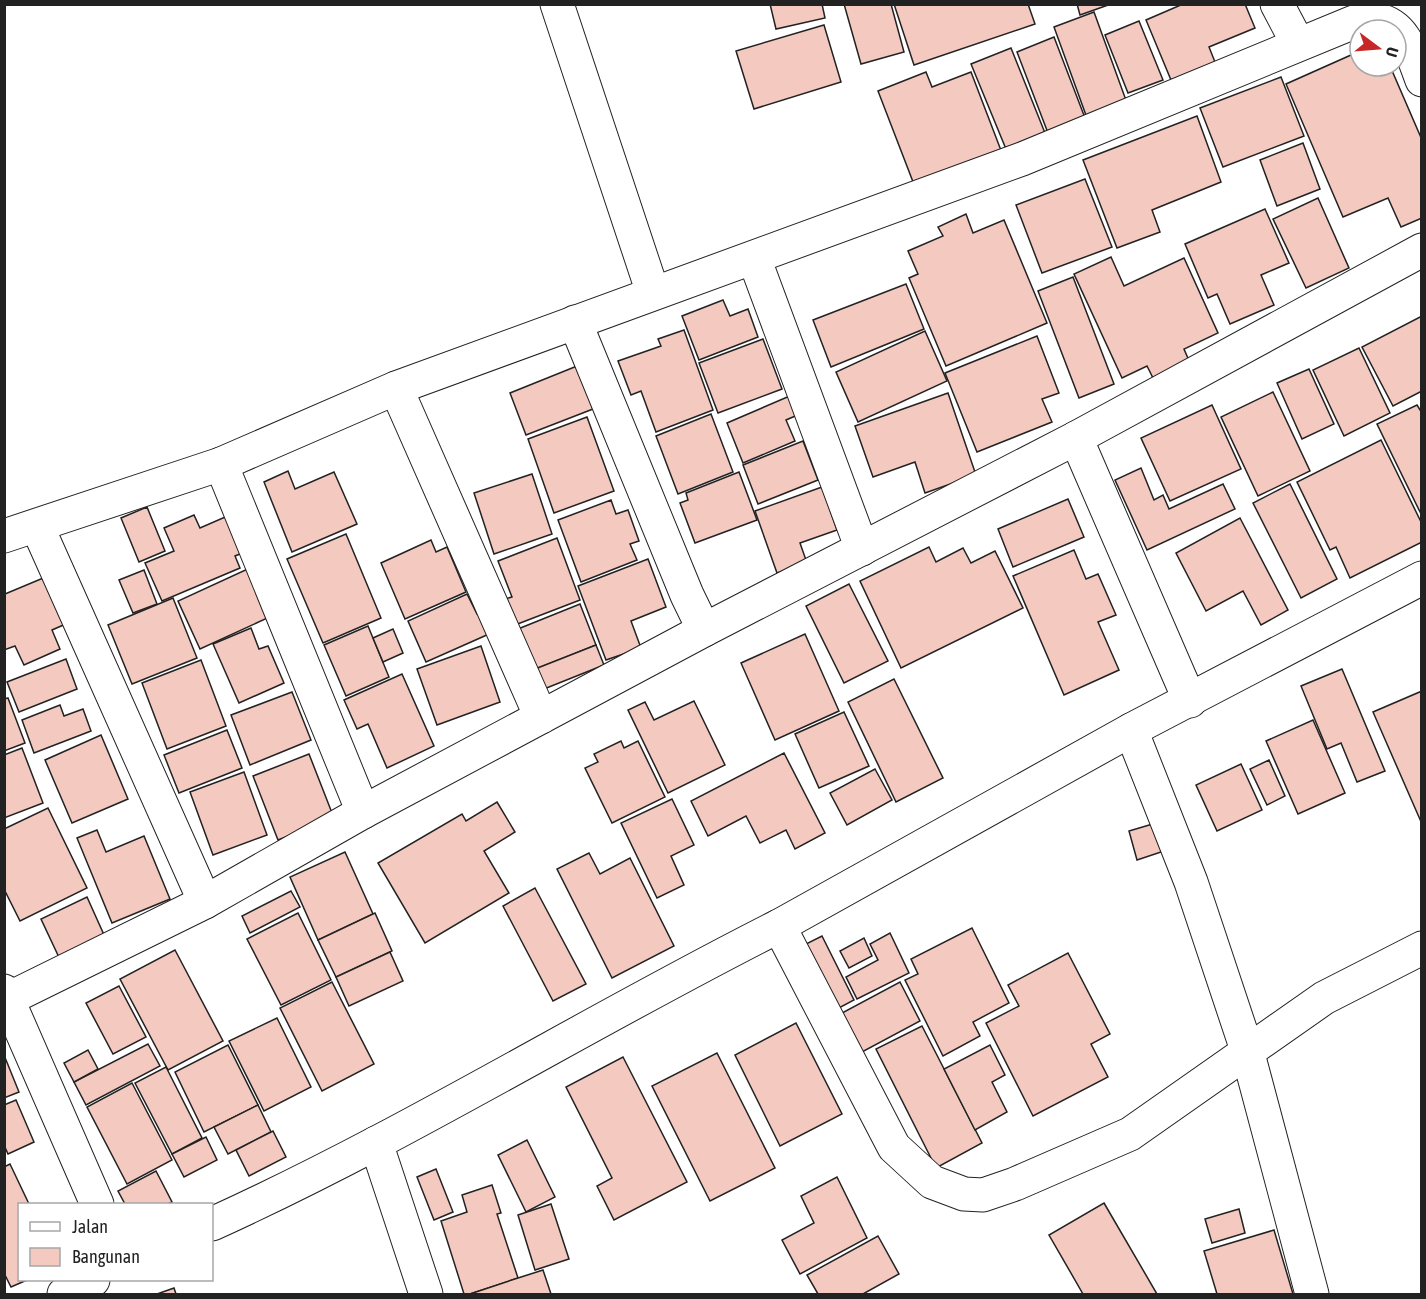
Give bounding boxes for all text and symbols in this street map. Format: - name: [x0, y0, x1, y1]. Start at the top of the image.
- north arrow: [1348, 18, 1408, 78]
- text: U: [1382, 45, 1402, 59]
- legend: [18, 1203, 213, 1281]
- text: Jalan: [72, 1216, 108, 1237]
- text: Bangunan: [72, 1246, 140, 1267]

